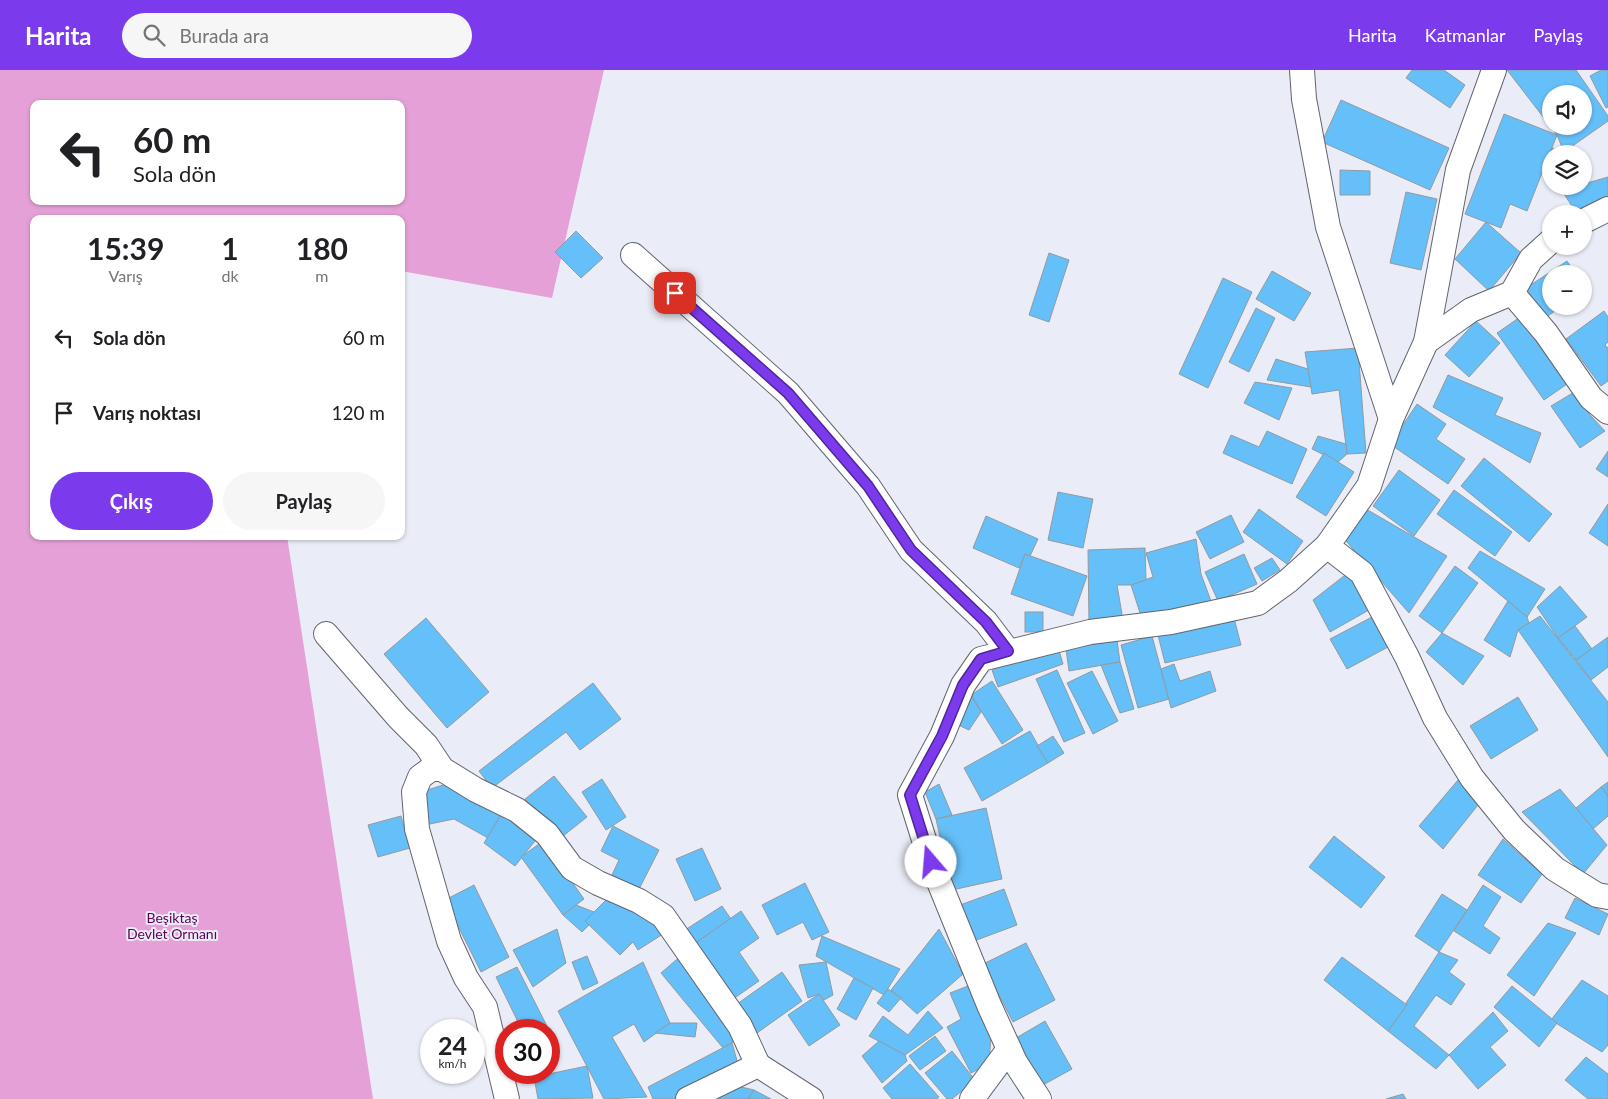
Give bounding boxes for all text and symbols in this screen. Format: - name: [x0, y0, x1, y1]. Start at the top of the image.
- search box: [122, 13, 472, 58]
- text: Harita: [25, 21, 92, 50]
- icon: search: [140, 21, 168, 49]
- text: Burada ara: [180, 24, 269, 47]
- text: Harita: [1348, 24, 1397, 46]
- text: Katmanlar: [1425, 24, 1505, 46]
- text: Paylaş: [1533, 24, 1583, 46]
- map controls: [1542, 85, 1592, 315]
- button: sound: [1542, 85, 1592, 135]
- text: 60 m: [133, 118, 211, 160]
- icon: left: [50, 120, 115, 185]
- button: layers: [1542, 145, 1592, 195]
- text: Sola dön: [133, 160, 216, 187]
- button: +: [1542, 205, 1592, 255]
- text: 15:39: [87, 230, 164, 266]
- text: 1: [221, 230, 239, 266]
- text: 180: [296, 230, 348, 266]
- button: −: [1542, 265, 1592, 315]
- text: Varış: [109, 266, 143, 285]
- text: dk: [222, 266, 239, 285]
- text: m: [315, 266, 328, 285]
- pin: [654, 272, 696, 314]
- icon: arrive: [661, 279, 689, 307]
- icon: left: [50, 324, 78, 352]
- text: Sola dön: [93, 326, 166, 349]
- text: 60 m: [342, 326, 385, 349]
- icon: arrive: [50, 399, 78, 427]
- text: Varış noktası: [93, 401, 201, 424]
- text: 120 m: [331, 401, 385, 424]
- button: Çıkış: [50, 472, 213, 530]
- button: Paylaş: [223, 472, 385, 530]
- position arrow: [904, 835, 956, 887]
- park label: Beşiktaş Devlet Ormanı: [127, 909, 217, 942]
- speed limit sign: 30: [495, 1019, 560, 1084]
- text: 24: [438, 1030, 467, 1060]
- text: km/h: [438, 1056, 467, 1071]

